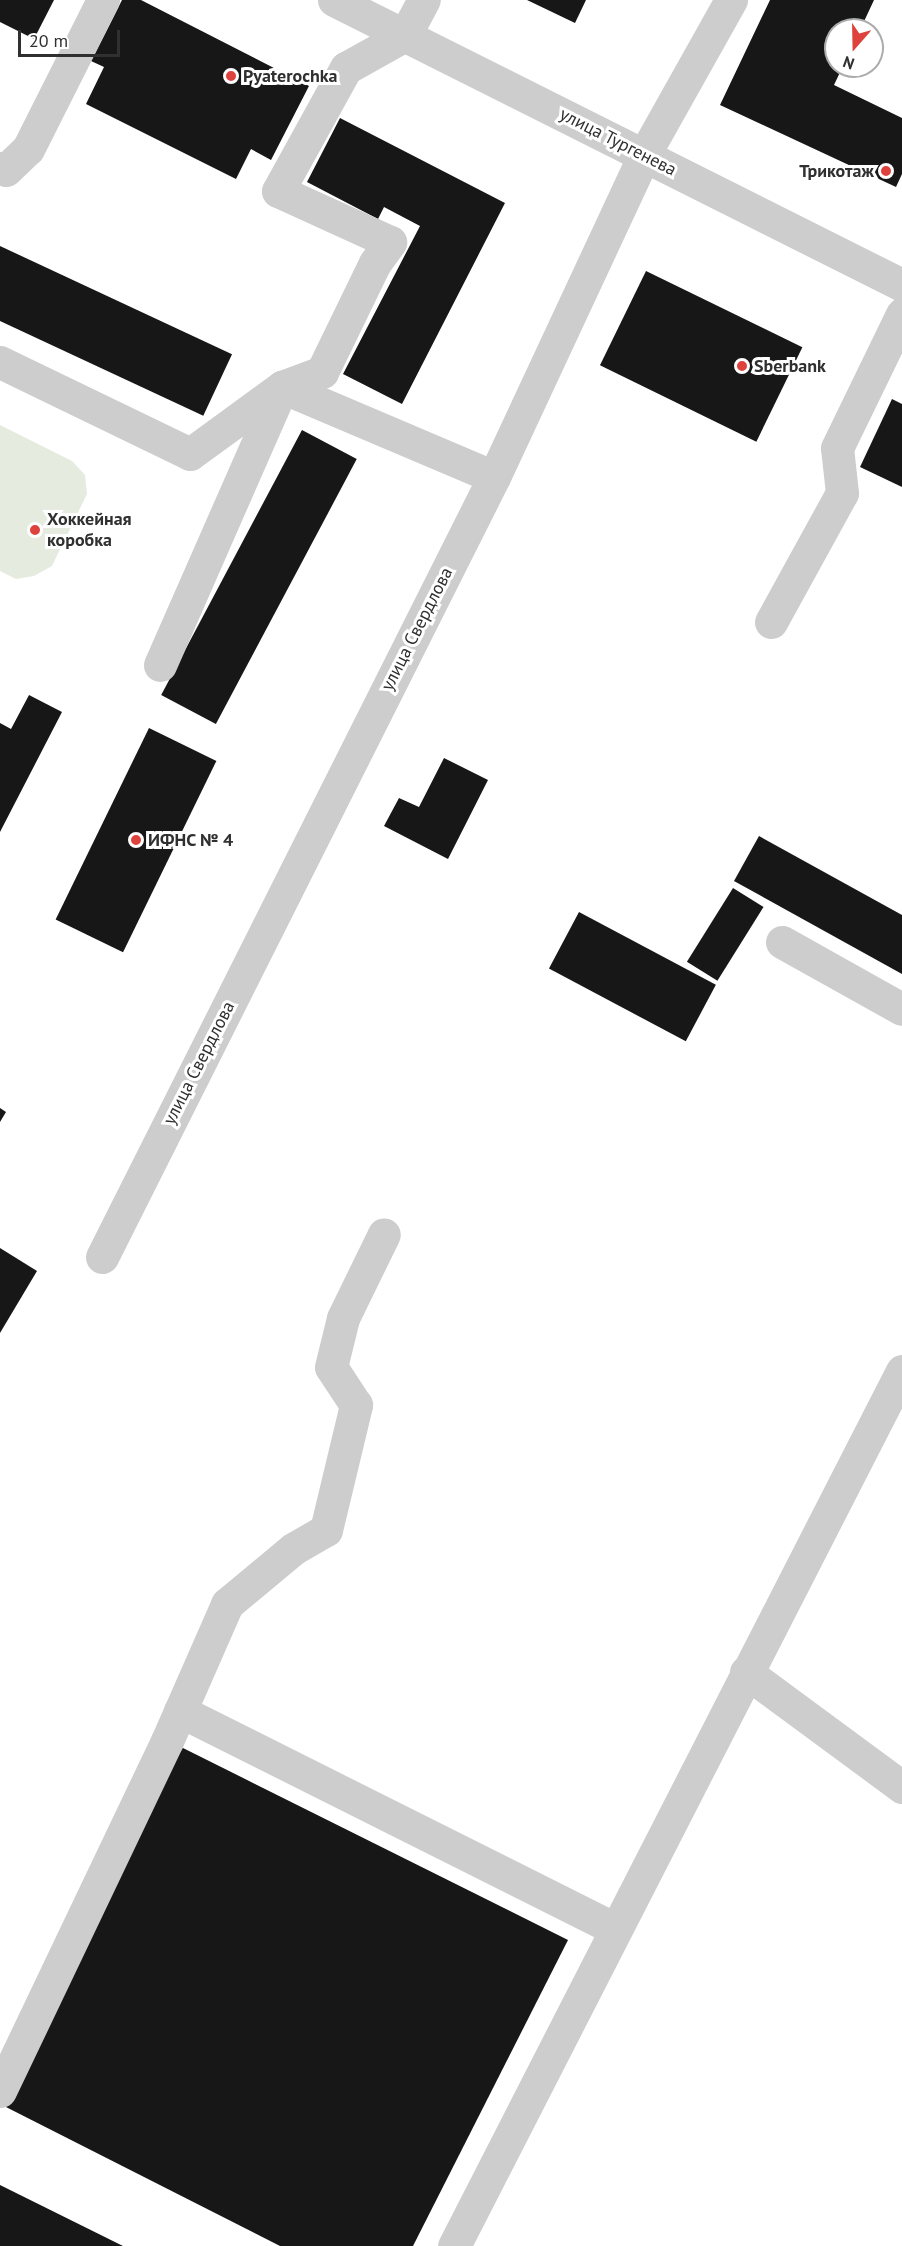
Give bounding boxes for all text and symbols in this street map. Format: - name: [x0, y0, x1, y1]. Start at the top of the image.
- scale bar: [21, 18, 123, 56]
- north arrow: [824, 18, 884, 78]
- text: 20 m: [29, 29, 68, 52]
- text: N: [840, 52, 857, 74]
- place label: Pyaterochka: [243, 65, 338, 87]
- marker: Pyaterochka: [224, 69, 238, 83]
- street label: улица Тургенева: [556, 103, 680, 181]
- place label: Трикотаж: [799, 160, 874, 182]
- marker: Трикотаж: [879, 164, 893, 178]
- place label: Sberbank: [754, 355, 826, 377]
- marker: Sberbank: [735, 359, 749, 373]
- place label: Хоккейная коробка: [47, 509, 132, 552]
- marker: Хоккейная коробка: [28, 523, 42, 537]
- street label: улица Свердлова: [377, 564, 457, 694]
- place label: ИФНС № 4: [148, 829, 234, 851]
- marker: ИФНС № 4: [129, 833, 143, 847]
- street label: улица Свердлова: [159, 998, 239, 1128]

